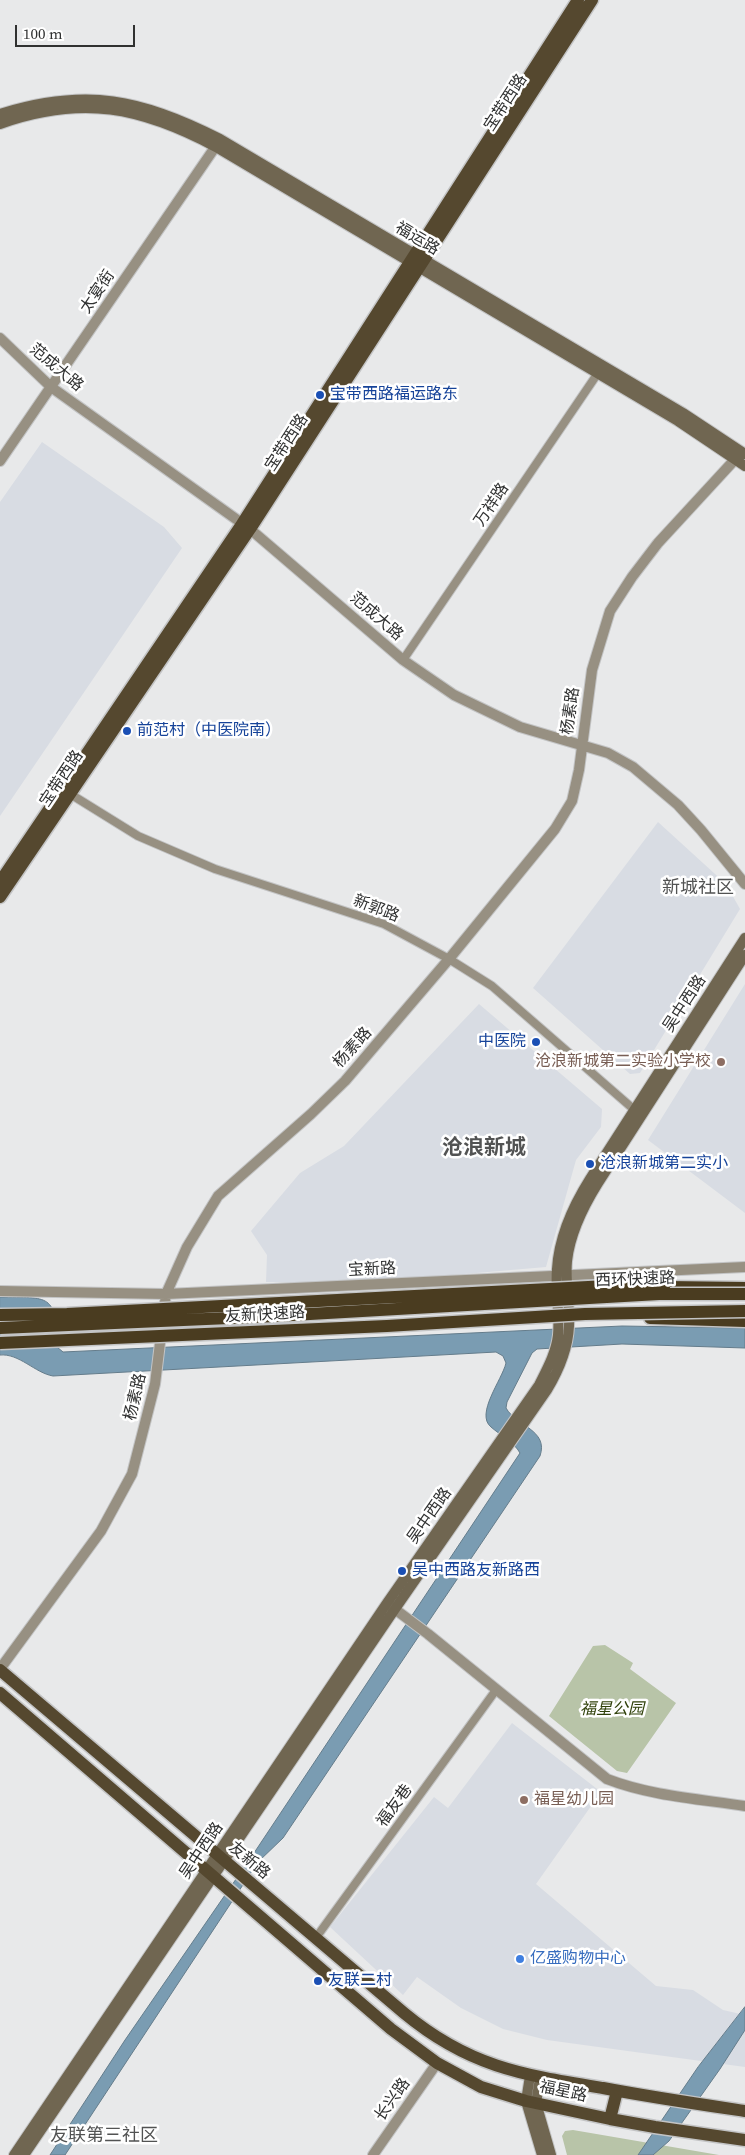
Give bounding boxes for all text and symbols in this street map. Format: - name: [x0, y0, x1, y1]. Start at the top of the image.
- scale bar: [18, 15, 138, 47]
- text: 100 m: [23, 23, 63, 44]
- street label: 宝带西路: [481, 71, 531, 135]
- street label: 福运路: [391, 218, 443, 260]
- street label: 太宴街: [77, 267, 119, 317]
- street label: 范成大路: [25, 340, 87, 396]
- place label: 宝带西路福运路东: [330, 385, 458, 405]
- marker: 宝带西路福运路东: [314, 389, 326, 401]
- street label: 宝带西路: [262, 411, 312, 475]
- street label: 万祥路: [471, 480, 513, 530]
- street label: 范成大路: [346, 589, 406, 645]
- street label: 杨素路: [558, 686, 584, 736]
- place label: 前范村（中医院南）: [137, 721, 281, 741]
- marker: 前范村（中医院南）: [121, 725, 133, 737]
- street label: 宝带西路: [36, 747, 88, 811]
- district label: 新城社区: [662, 877, 734, 899]
- street label: 新郭路: [350, 891, 402, 927]
- street label: 吴中西路: [660, 972, 710, 1036]
- street label: 杨素路: [330, 1024, 376, 1072]
- place label: 中医院: [478, 1032, 526, 1052]
- marker: 中医院: [530, 1036, 542, 1048]
- place label: 沧浪新城第二实验小学校: [535, 1052, 711, 1072]
- marker: 沧浪新城第二实验小学校: [715, 1056, 727, 1068]
- district label: 沧浪新城: [442, 1136, 526, 1162]
- place label: 沧浪新城第二实小: [600, 1154, 728, 1174]
- marker: 沧浪新城第二实小: [584, 1158, 596, 1170]
- street label: 宝新路: [348, 1259, 396, 1281]
- street label: 西环快速路: [595, 1269, 675, 1291]
- street label: 友新快速路: [225, 1303, 305, 1327]
- street label: 杨素路: [121, 1371, 151, 1423]
- street label: 吴中西路: [404, 1484, 456, 1548]
- place label: 吴中西路友新路西: [412, 1561, 540, 1581]
- marker: 吴中西路友新路西: [396, 1565, 408, 1577]
- park label: 福星公园: [580, 1700, 644, 1720]
- street label: 福友巷: [373, 1781, 417, 1831]
- place label: 福星幼儿园: [534, 1790, 614, 1810]
- marker: 福星幼儿园: [518, 1794, 530, 1806]
- street label: 吴中西路: [176, 1819, 228, 1883]
- street label: 友新路: [224, 1838, 274, 1884]
- place label: 亿盛购物中心: [530, 1949, 626, 1969]
- marker: 亿盛购物中心: [514, 1953, 526, 1965]
- place label: 友联二村: [328, 1971, 392, 1991]
- marker: 友联二村: [312, 1975, 324, 1987]
- street label: 长兴路: [371, 2075, 415, 2125]
- street label: 福星路: [538, 2078, 588, 2106]
- district label: 友联第三社区: [50, 2125, 158, 2147]

